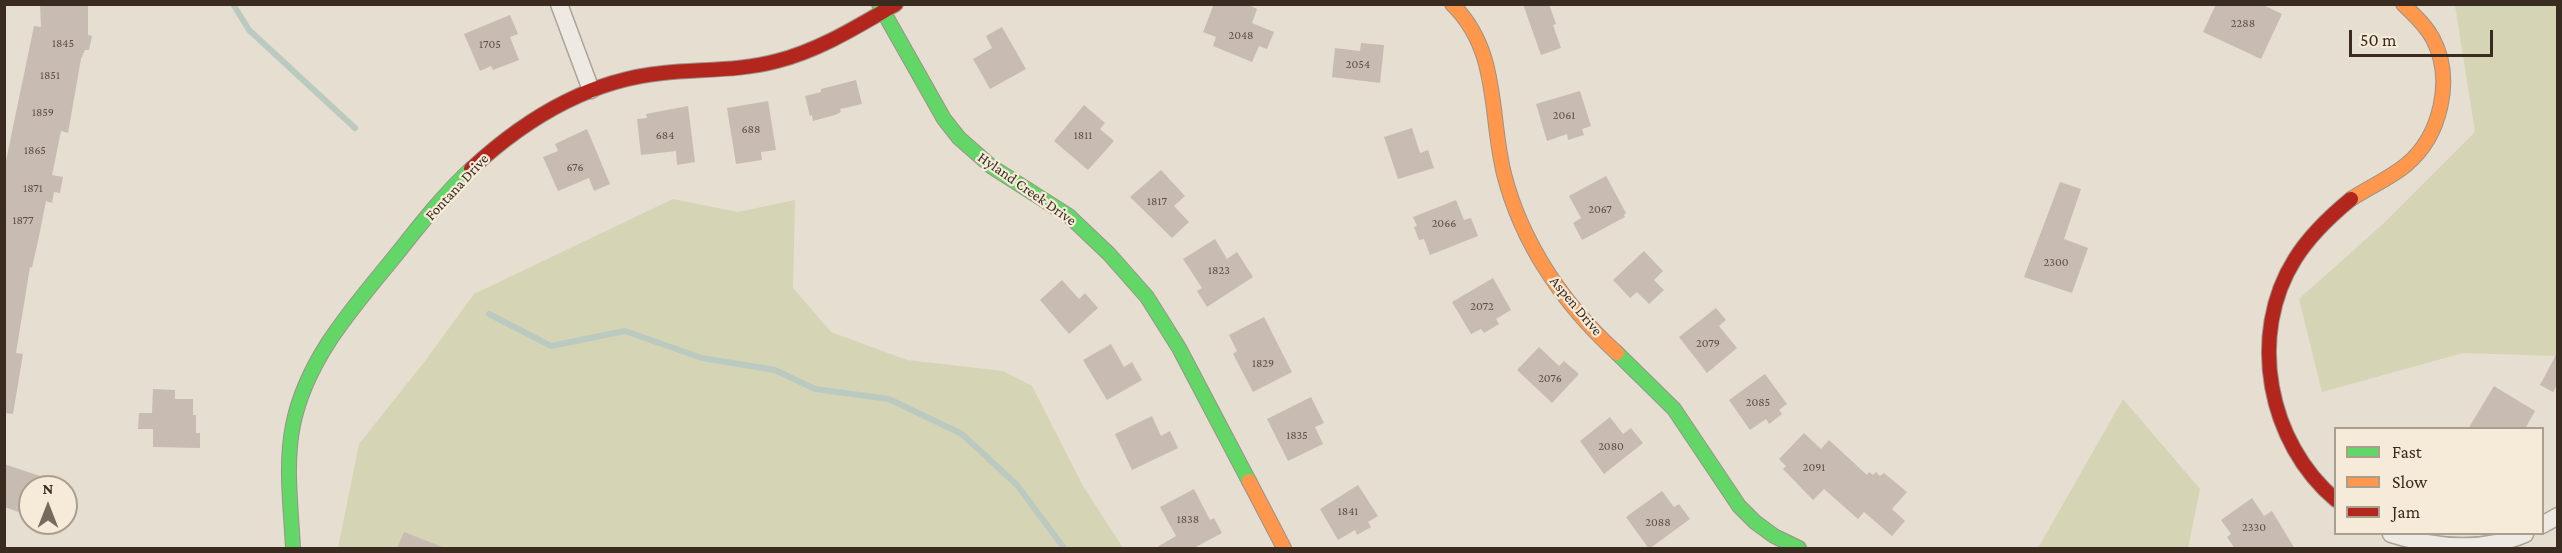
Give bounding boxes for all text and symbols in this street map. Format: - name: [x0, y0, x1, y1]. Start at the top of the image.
- house number: 2288: [2231, 16, 2255, 30]
- scale bar: [2352, 18, 2496, 56]
- house number: 2048: [1228, 28, 1254, 42]
- text: 50 m: [2360, 30, 2397, 50]
- house number: 1845: [52, 36, 74, 50]
- house number: 1705: [479, 37, 501, 51]
- house number: 2054: [1346, 57, 1370, 71]
- house number: 1851: [40, 68, 60, 82]
- house number: 1859: [32, 105, 54, 119]
- house number: 2061: [1553, 108, 1575, 122]
- house number: 688: [741, 122, 761, 136]
- house number: 684: [656, 128, 674, 142]
- house number: 1811: [1074, 128, 1092, 142]
- house number: 1865: [24, 143, 46, 157]
- street label: Hyland Creek Drive: [974, 148, 1080, 230]
- street label: Fontana Drive: [421, 150, 493, 224]
- house number: 676: [566, 160, 584, 174]
- house number: 1871: [23, 181, 43, 195]
- house number: 1817: [1147, 194, 1167, 208]
- house number: 2067: [1588, 202, 1612, 216]
- house number: 1877: [13, 213, 33, 227]
- house number: 2066: [1432, 216, 1456, 230]
- house number: 2300: [2044, 255, 2068, 269]
- house number: 1823: [1208, 263, 1230, 277]
- street label: Aspen Drive: [1546, 272, 1606, 340]
- house number: 2072: [1470, 299, 1494, 313]
- house number: 2079: [1696, 336, 1720, 350]
- house number: 1829: [1252, 356, 1274, 370]
- house number: 2076: [1538, 371, 1562, 385]
- house number: 2085: [1746, 395, 1770, 409]
- legend: [2334, 427, 2544, 535]
- house number: 1835: [1286, 428, 1308, 442]
- house number: 2080: [1598, 439, 1624, 453]
- text: Fast: [2392, 442, 2422, 462]
- house number: 2091: [1803, 460, 1825, 474]
- text: Slow: [2392, 472, 2427, 492]
- north arrow: [18, 475, 78, 535]
- text: N: [43, 480, 53, 497]
- text: Jam: [2392, 502, 2420, 522]
- house number: 1841: [1338, 504, 1358, 518]
- house number: 1838: [1177, 512, 1199, 526]
- house number: 2088: [1645, 515, 1671, 529]
- house number: 2330: [2242, 520, 2266, 534]

